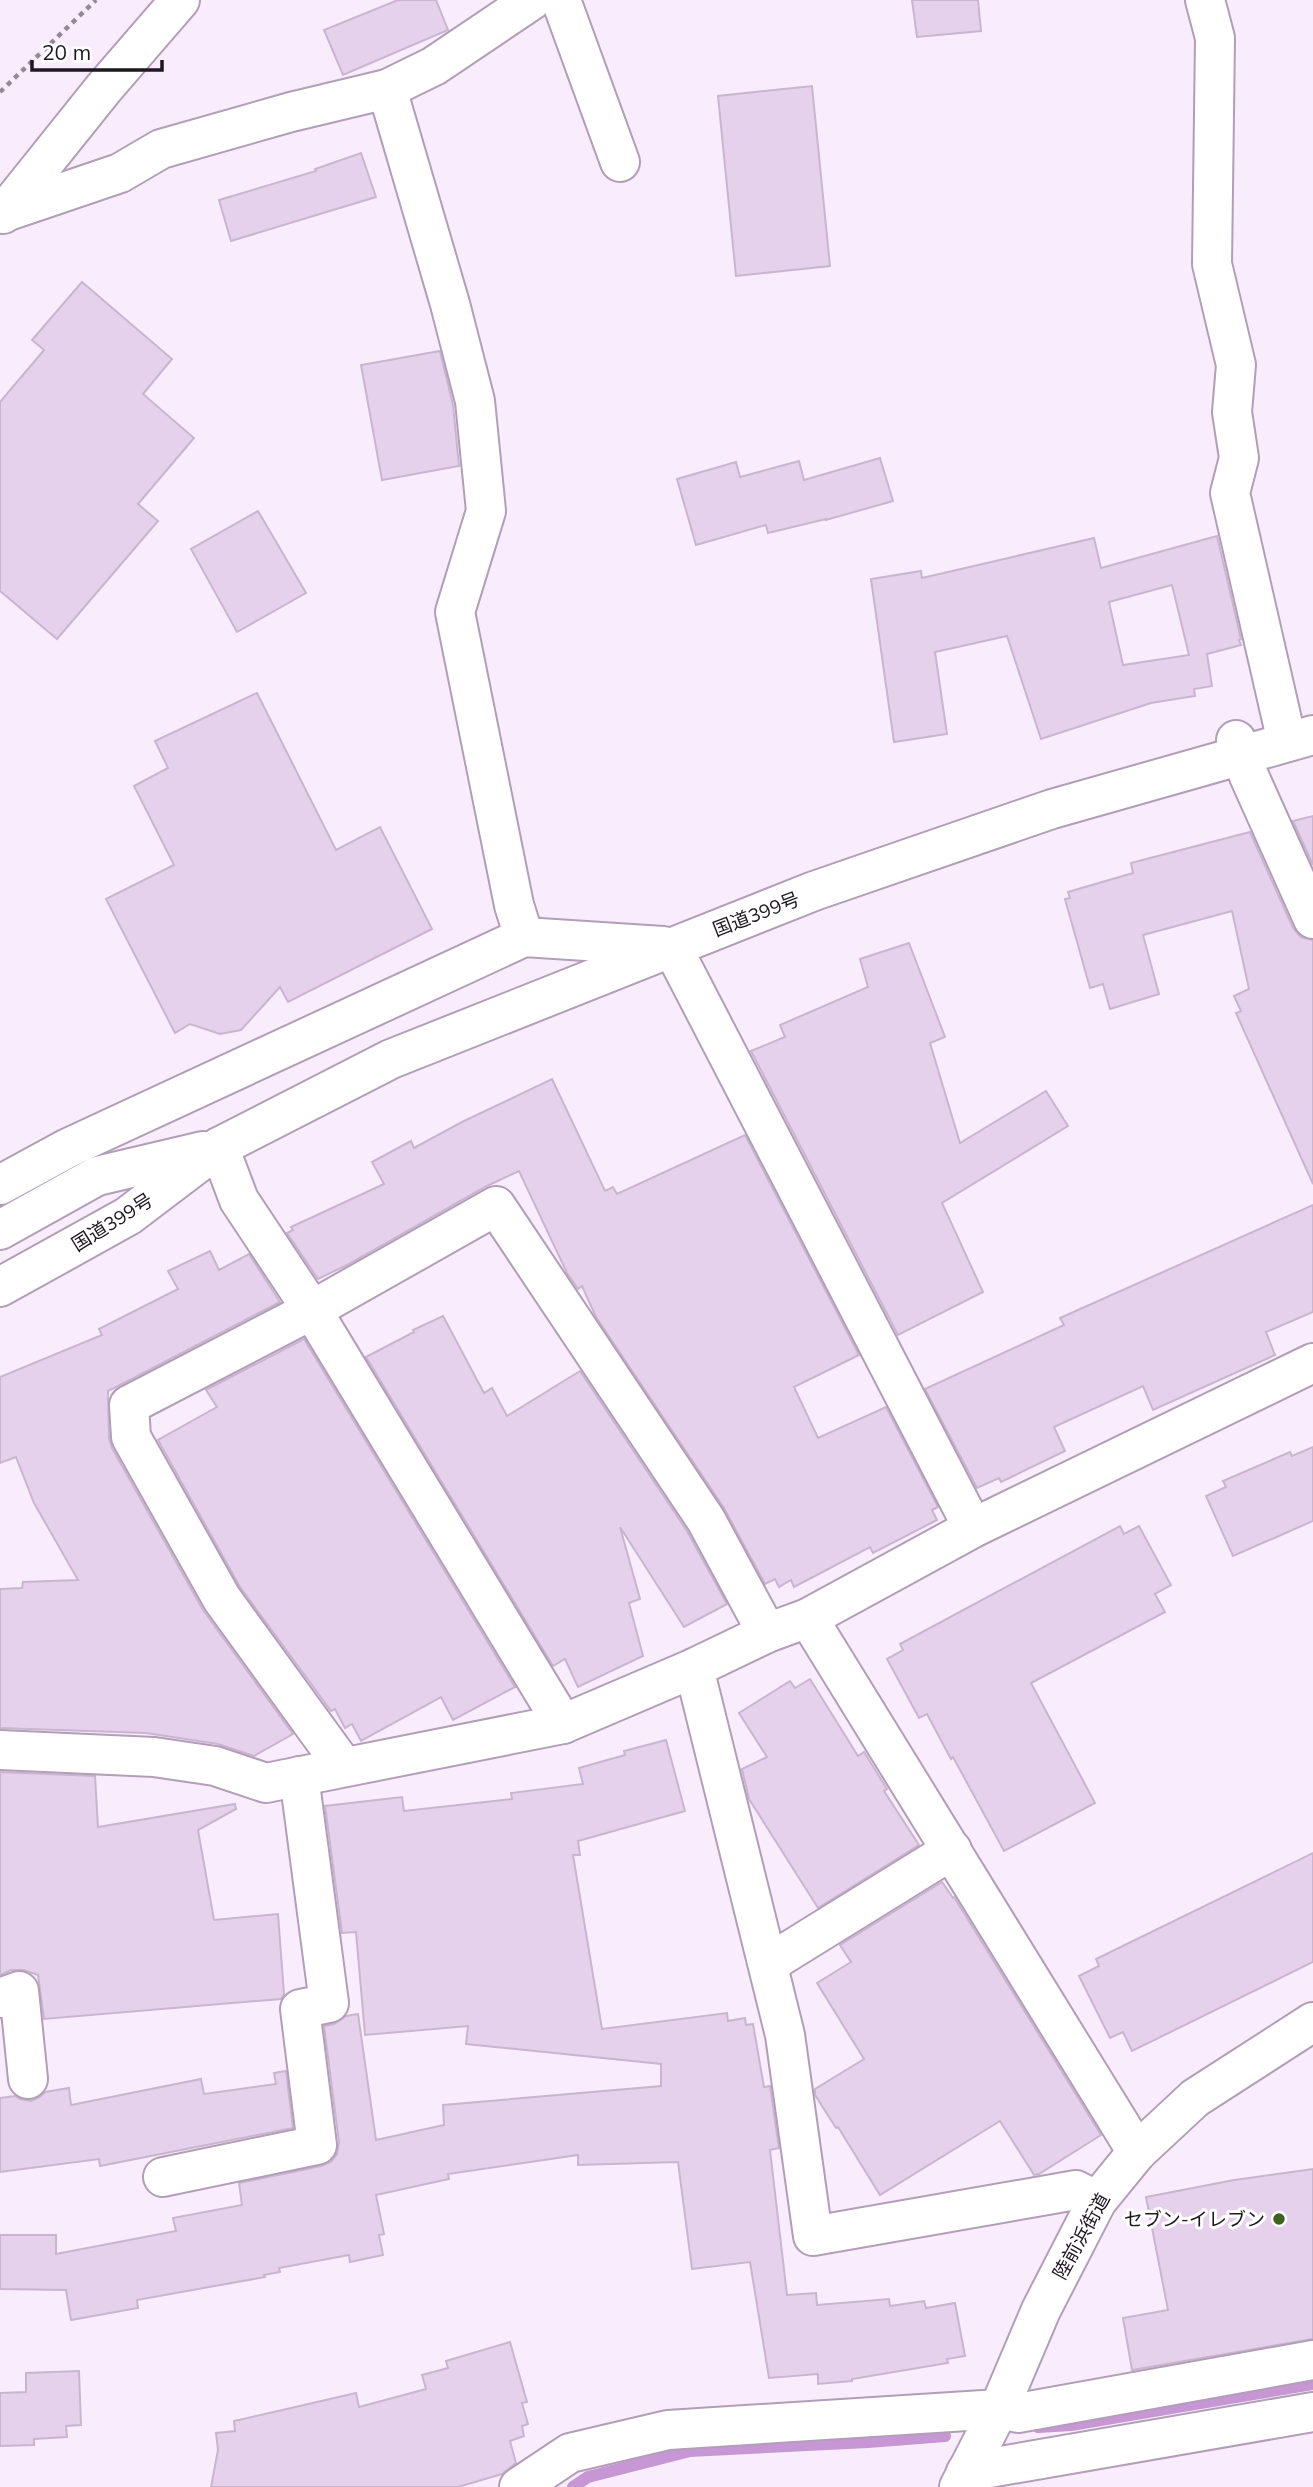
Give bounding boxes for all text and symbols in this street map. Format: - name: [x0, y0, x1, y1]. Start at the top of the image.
- scale bar: [32, 28, 161, 72]
- text: 20 m: [42, 39, 91, 65]
- street label: 国道399号: [709, 886, 803, 942]
- street label: 国道399号: [67, 1188, 157, 1256]
- street label: 陸前浜街道: [1047, 2189, 1115, 2283]
- place label: セブン-イレブン: [1124, 2207, 1265, 2231]
- marker: セブン-イレブン: [1271, 2211, 1287, 2227]

